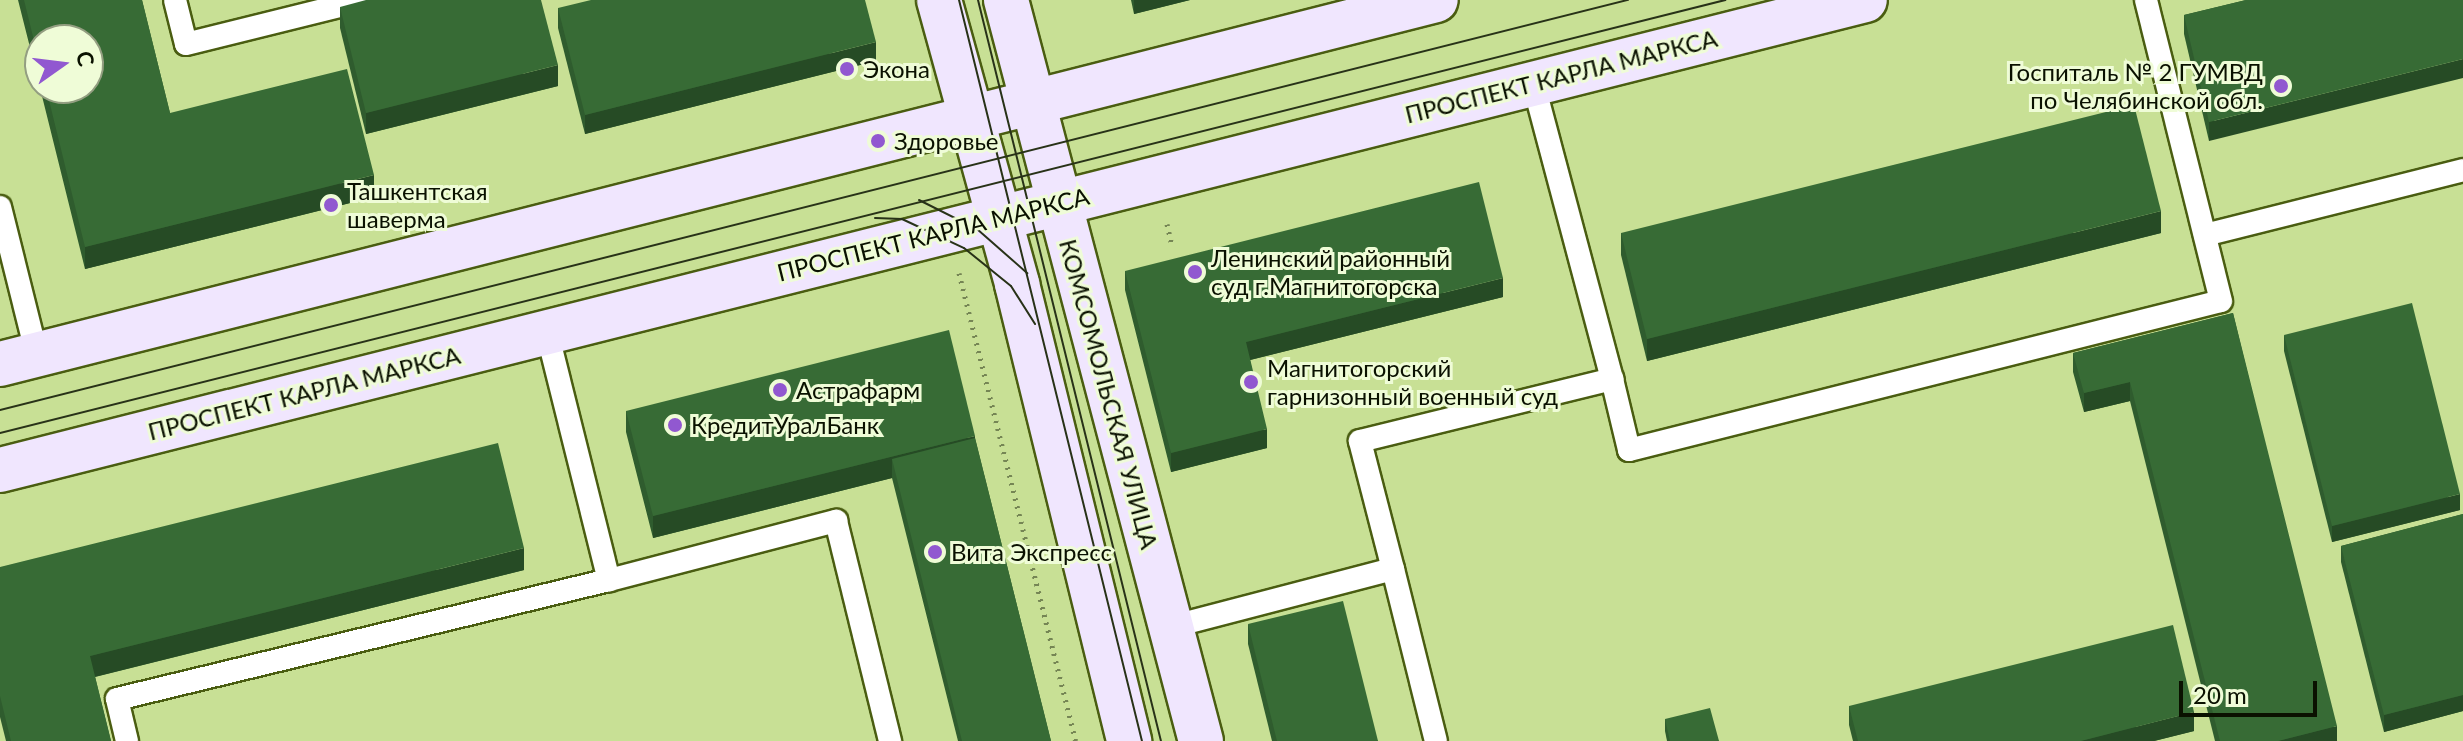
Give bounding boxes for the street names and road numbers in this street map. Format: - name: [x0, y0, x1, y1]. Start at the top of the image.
- street label: ПРОСПЕКТ КАРЛА МАРКСА: [1402, 23, 1720, 129]
- street label: ПРОСПЕКТ КАРЛА МАРКСА: [774, 181, 1092, 287]
- street label: КОМСОМОЛЬСКАЯ УЛИЦА: [1054, 236, 1164, 552]
- street label: ПРОСПЕКТ КАРЛА МАРКСА: [145, 340, 463, 446]

